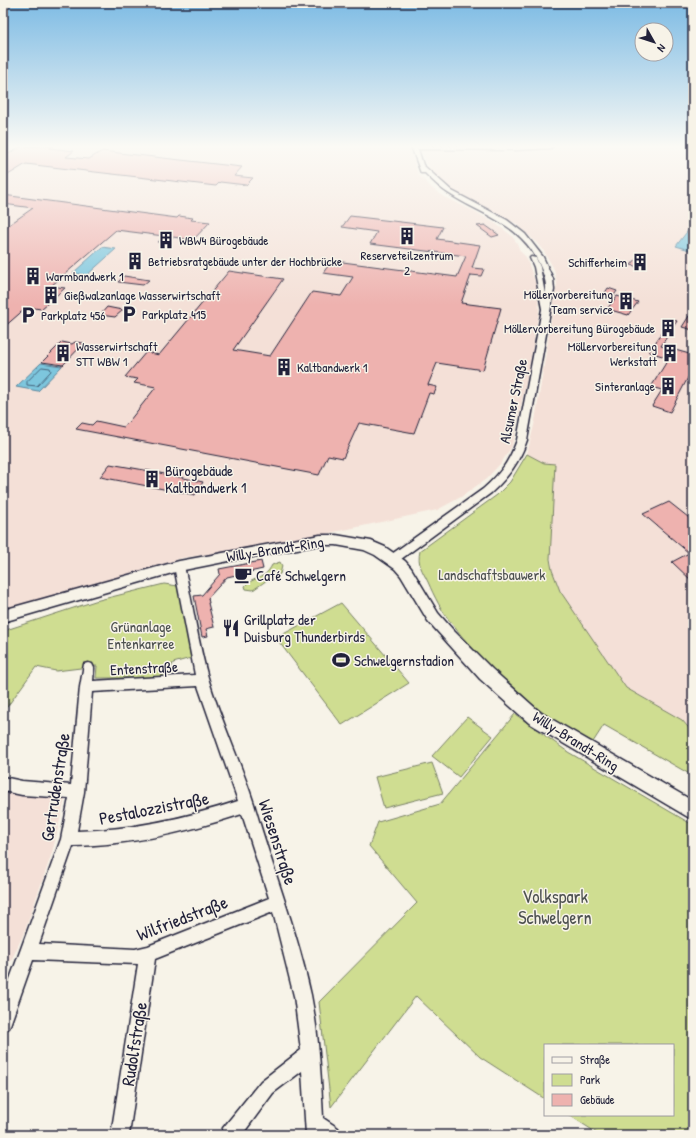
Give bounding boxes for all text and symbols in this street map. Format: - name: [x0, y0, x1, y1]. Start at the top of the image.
- north arrow: [634, 22, 674, 62]
- text: N: [654, 42, 669, 55]
- building icon: Reserveteilzentrum 2: [397, 226, 417, 246]
- building icon: WBW4 Bürogebäude: [156, 230, 176, 250]
- place label: WBW4 Bürogebäude: [179, 231, 268, 249]
- place label: Reserveteilzentrum 2: [361, 246, 454, 279]
- building icon: Betriebsratgebäude unter der Hochbrücke: [125, 251, 145, 271]
- place label: Betriebsratgebäude unter der Hochbrücke: [148, 252, 342, 270]
- building icon: Schifferheim: [630, 252, 650, 272]
- place label: Schifferheim: [568, 253, 627, 271]
- building icon: Warmbandwerk 1: [23, 266, 43, 286]
- place label: Warmbandwerk 1: [46, 267, 124, 285]
- building icon: Gießwalzanlage Wasserwirtschaft: [41, 285, 61, 305]
- place label: Möllervorbereitung Team service: [524, 285, 613, 318]
- place label: Gießwalzanlage Wasserwirtschaft: [64, 286, 221, 304]
- building icon: Möllervorbereitung Team service: [616, 291, 636, 311]
- parking icon: Parkplatz 415: [119, 304, 139, 324]
- parking icon: Parkplatz 456: [18, 305, 38, 325]
- place label: Parkplatz 415: [142, 305, 206, 323]
- place label: Parkplatz 456: [41, 306, 105, 324]
- building icon: Möllervorbereitung Bürogebäude: [658, 318, 678, 338]
- place label: Möllervorbereitung Bürogebäude: [504, 319, 655, 337]
- place label: Wasserwirtschaft STT WBW 1: [76, 337, 158, 370]
- place label: Möllervorbereitung Werkstatt: [568, 337, 658, 370]
- building icon: Wasserwirtschaft STT WBW 1: [53, 343, 73, 363]
- building icon: Möllervorbereitung Werkstatt: [660, 343, 680, 363]
- building icon: Kaltbandwerk 1: [274, 357, 294, 377]
- street label: Alsumer Straße: [494, 357, 532, 445]
- place label: Kaltbandwerk 1: [297, 358, 368, 376]
- building icon: Sinteranlage: [658, 376, 678, 396]
- place label: Sinteranlage: [595, 377, 655, 395]
- place label: Bürogebäude Kaltbandwerk 1: [165, 460, 246, 498]
- building icon: Bürogebäude Kaltbandwerk 1: [142, 469, 162, 489]
- street label: Willy-Brandt-Ring: [225, 531, 325, 567]
- park label: Landschaftsbauwerk: [438, 564, 546, 585]
- cafe icon: Café Schwelgern: [233, 565, 253, 585]
- place label: Café Schwelgern: [256, 565, 346, 586]
- place label: Grillplatz der Duisburg Thunderbirds: [244, 609, 365, 647]
- park label: Grünanlage Entenkarree: [108, 616, 174, 654]
- restaurant icon: Grillplatz der Duisburg Thunderbirds: [221, 618, 241, 638]
- sports icon: Schwelgernstadion: [331, 650, 351, 670]
- place label: Schwelgernstadion: [354, 650, 454, 671]
- street label: Entenstraße: [110, 656, 178, 680]
- street label: Willy-Brandt-Ring: [529, 706, 623, 776]
- street label: Gertrudenstraße: [34, 731, 76, 843]
- street label: Pestalozzistraße: [97, 785, 211, 831]
- street label: Wiesenstraße: [252, 796, 304, 888]
- park label: Volkspark Schwelgern: [518, 884, 592, 930]
- street label: Wilfriedstraße: [133, 889, 231, 947]
- street label: Rudolfstraße: [115, 1000, 153, 1088]
- legend: [544, 1044, 674, 1116]
- text: Straße: [580, 1051, 610, 1068]
- text: Park: [580, 1071, 600, 1088]
- text: Gebäude: [580, 1091, 615, 1108]

